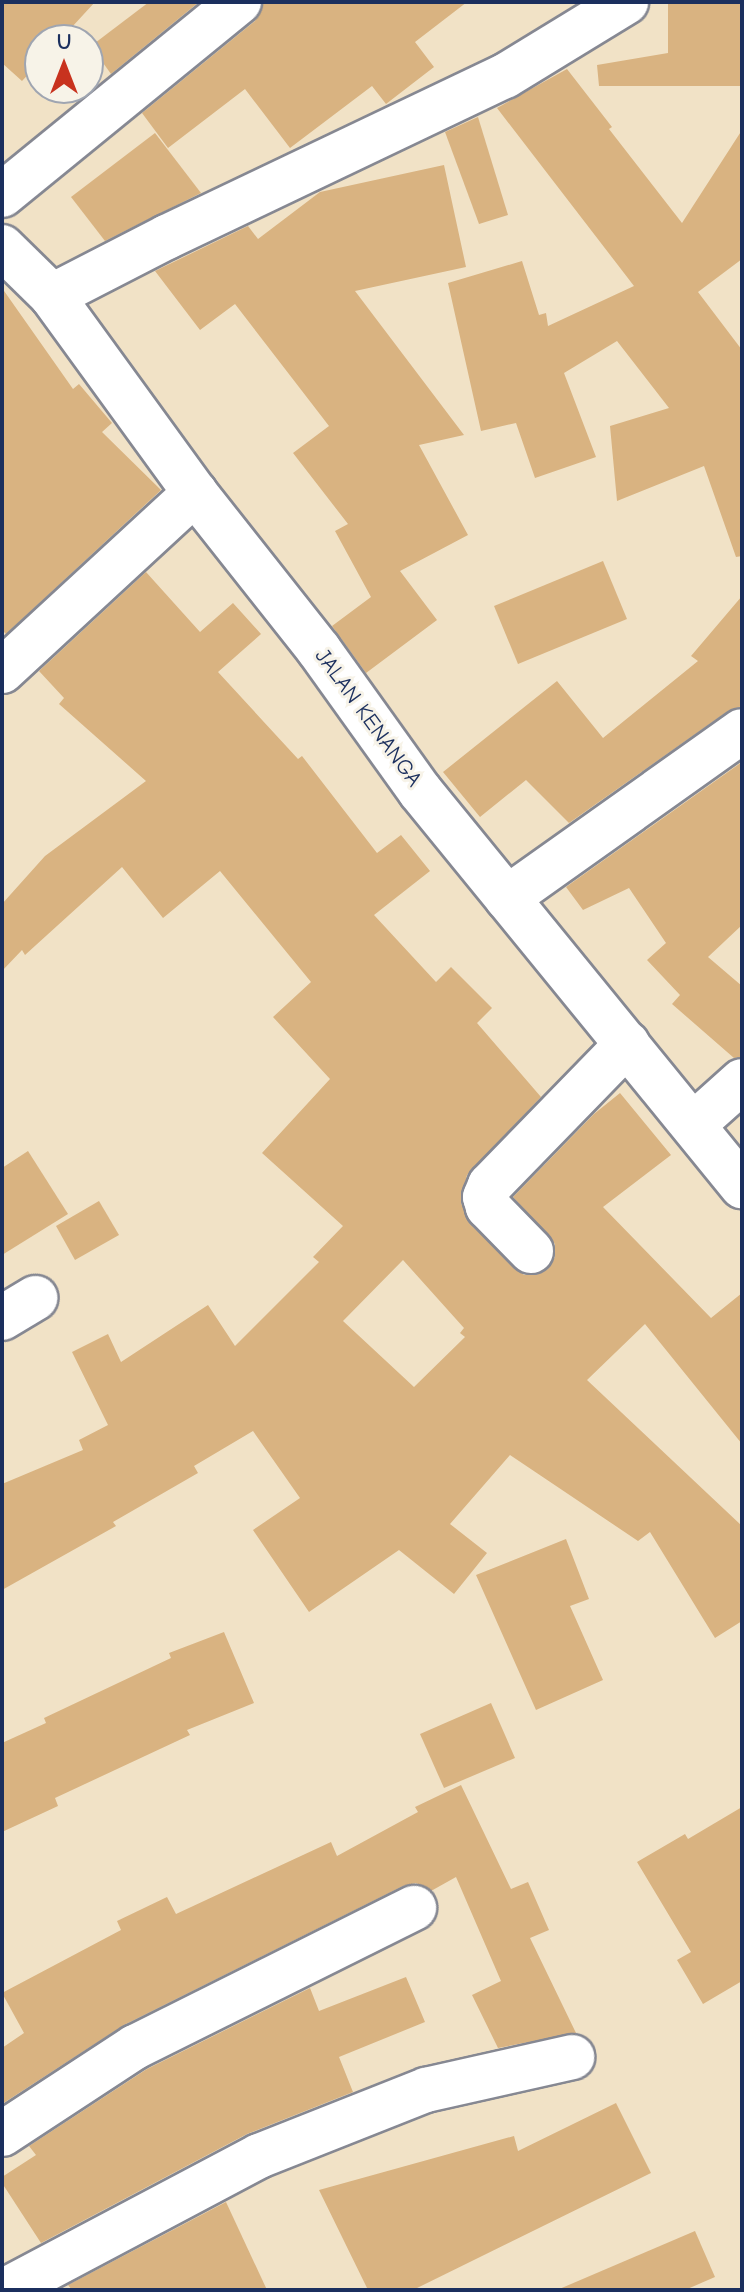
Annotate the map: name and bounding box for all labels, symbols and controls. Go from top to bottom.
north arrow [24,24,104,104]
text: U [57,29,71,55]
street label: JALAN KENANGA [309,644,427,792]

